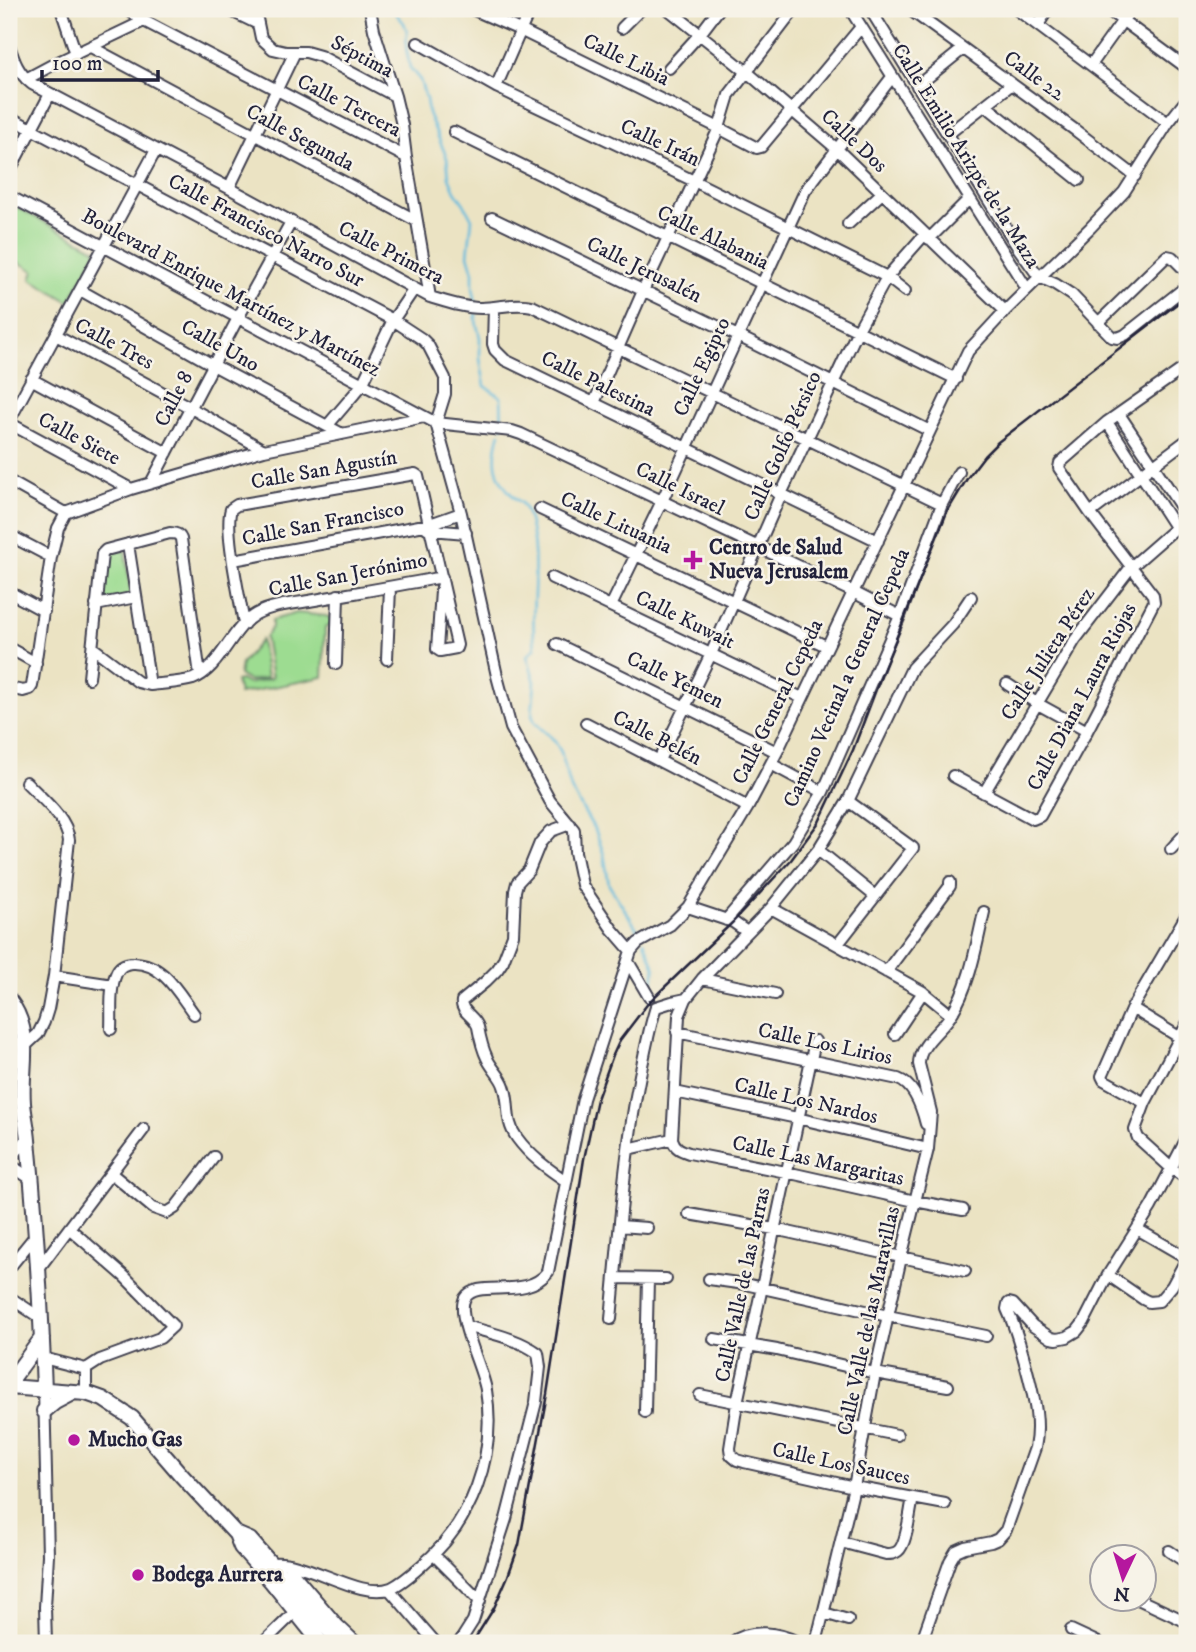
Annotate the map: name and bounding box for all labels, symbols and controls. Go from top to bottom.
street label: Calle Libia [578,28,674,92]
street label: Séptima [326,30,398,84]
scale bar [42,38,158,82]
street label: Calle Emilio Arizpe de la Maza [886,39,1046,273]
street label: Calle 22 [998,45,1070,107]
text: 100 m [52,51,103,77]
street label: Calle Tercera [293,69,405,143]
street label: Calle Segunda [241,99,359,177]
street label: Calle Dos [815,104,893,178]
street label: Calle Irán [616,113,704,173]
street label: Calle Francisco Narro Sur [164,168,369,294]
street label: Calle Alabania [653,200,773,276]
street label: Boulevard Enrique Martínez y Martínez [77,203,385,383]
street label: Calle Primera [334,215,448,291]
street label: Calle Jerusalén [582,231,706,309]
street label: Calle Tres [70,312,158,376]
street label: Calle Egipto [668,313,736,421]
street label: Calle Uno [176,314,264,378]
street label: Calle Palestina [537,345,659,423]
street label: Calle 8 [149,367,199,431]
street label: Calle Golfo Pérsico [738,367,828,525]
street label: Calle Siete [34,407,125,472]
street label: Calle San Agustín [249,444,399,496]
street label: Calle Israel [631,456,729,522]
street label: Calle Lituania [556,486,676,560]
street label: Calle San Francisco [240,496,406,552]
place label: Centro de Salud Nueva Jerusalem [709,535,849,585]
street label: Camino Vecinal a General Cepeda [778,544,916,812]
street label: Calle San Jerónimo [266,547,430,603]
marker: Centro de Salud Nueva Jerusalem [683,550,703,570]
street label: Calle Julieta Pérez [995,583,1101,725]
street label: Calle Kuwait [631,585,739,655]
street label: Calle Diana Laura Riojas [1021,599,1143,795]
street label: Calle General Cepeda [727,615,829,789]
street label: Calle Yemen [622,645,728,715]
street label: Calle Belén [608,705,706,772]
street label: Calle Los Lirios [756,1017,894,1071]
street label: Calle Los Nardos [732,1072,880,1130]
street label: Calle Las Margaritas [730,1130,906,1192]
street label: Calle Valle de las Parras [710,1185,776,1385]
street label: Calle Valle de las Maravillas [832,1204,906,1438]
place label: Mucho Gas [88,1427,182,1453]
marker: Mucho Gas [66,1432,82,1448]
street label: Calle Los Sauces [770,1437,912,1491]
north arrow [1088,1544,1158,1614]
place label: Bodega Aurrera [152,1562,284,1588]
marker: Bodega Aurrera [130,1567,146,1583]
text: N [1113,1581,1131,1605]

